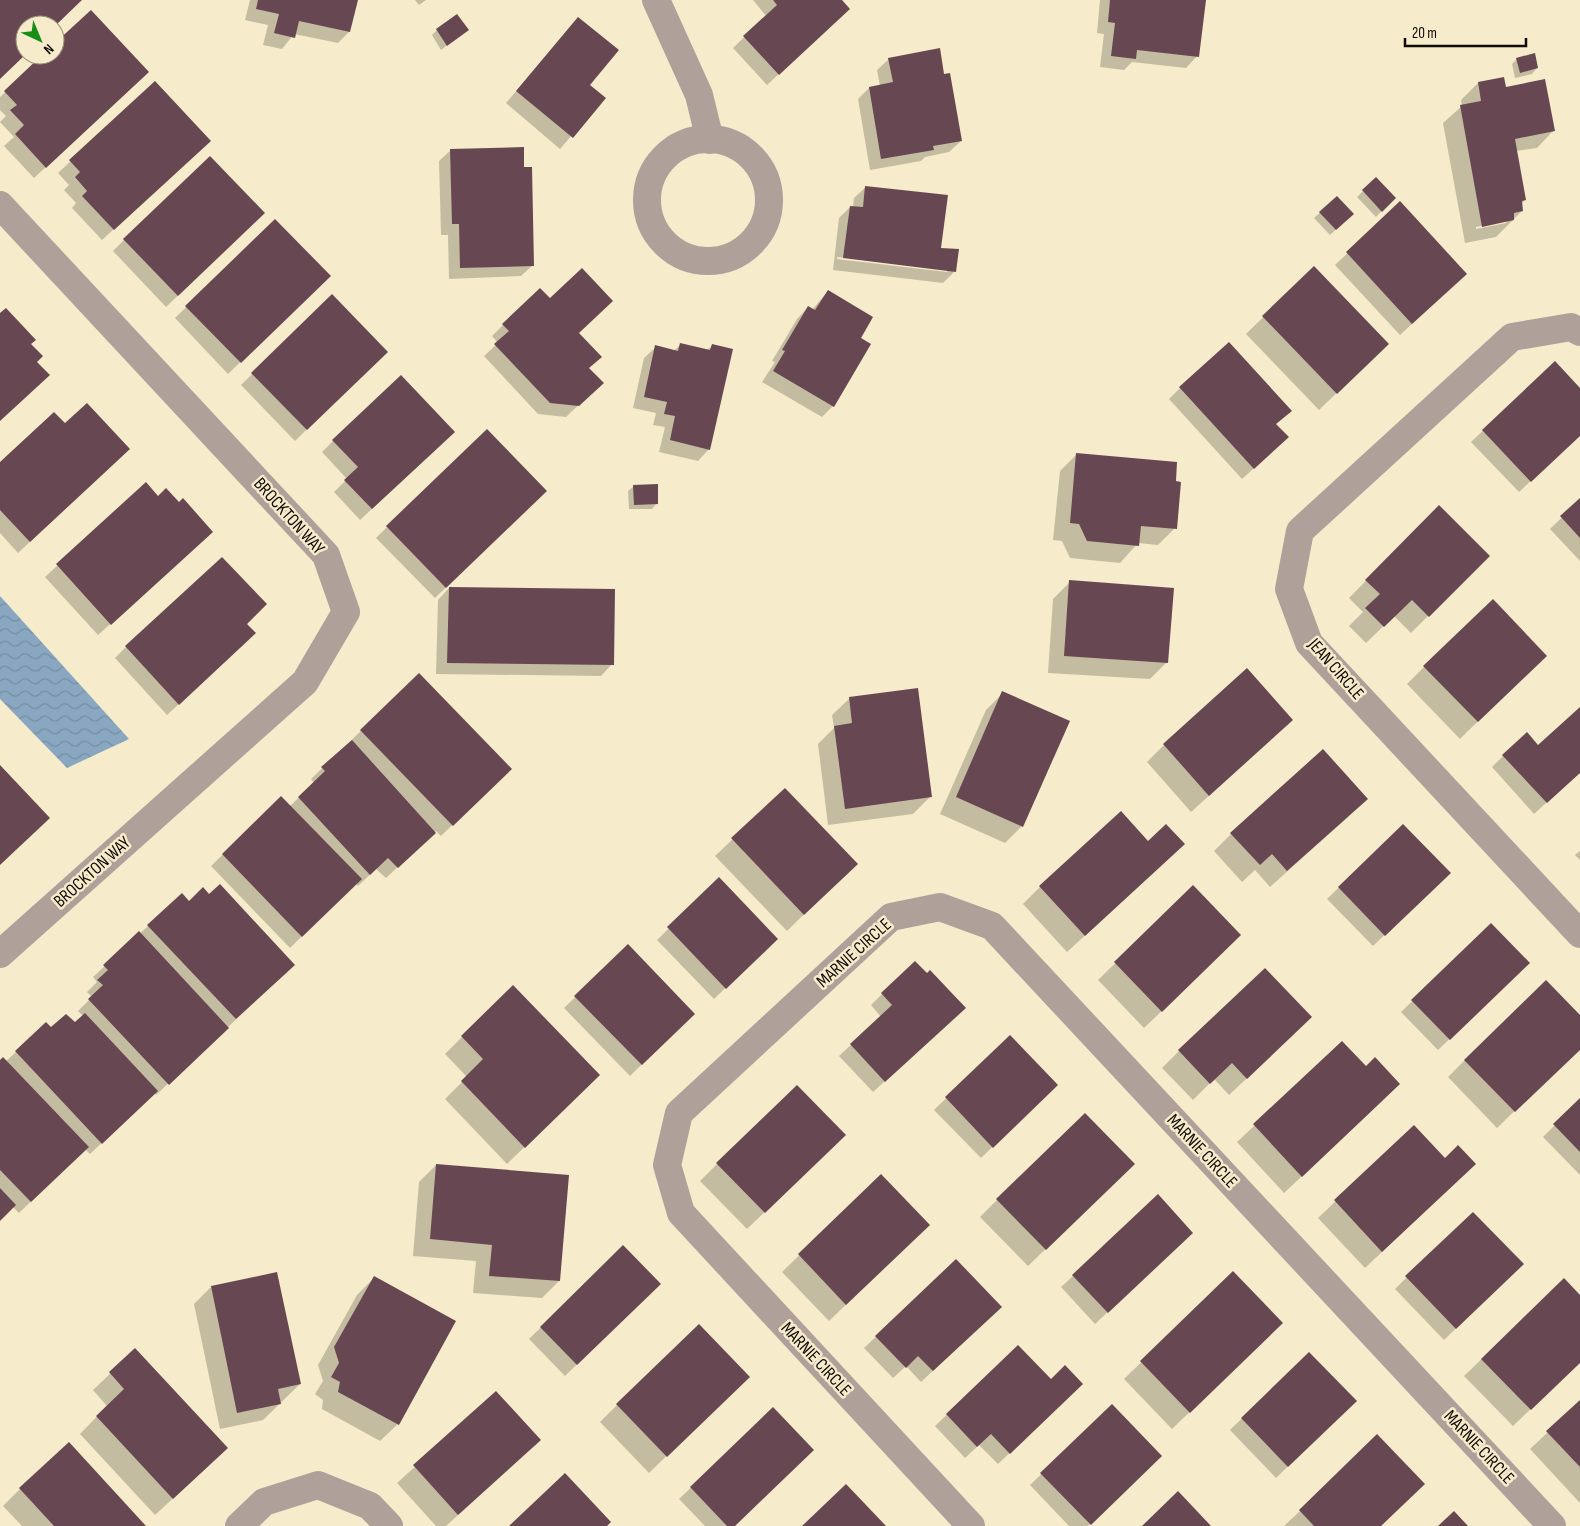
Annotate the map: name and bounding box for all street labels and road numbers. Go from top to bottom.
street label: BROCKTON WAY [249,473,329,559]
street label: JEAN CIRCLE [1303,633,1368,704]
street label: BROCKTON WAY [49,832,135,912]
street label: MARNIE CIRCLE [812,914,896,992]
street label: MARNIE CIRCLE [1163,1110,1241,1192]
street label: MARNIE CIRCLE [777,1318,855,1400]
street label: MARNIE CIRCLE [1440,1406,1518,1488]

